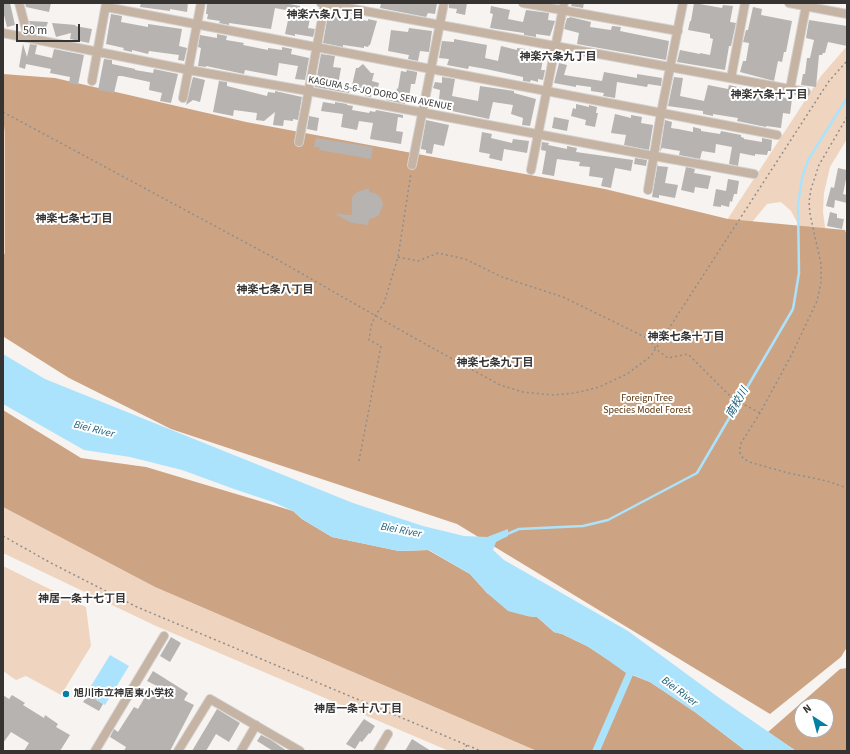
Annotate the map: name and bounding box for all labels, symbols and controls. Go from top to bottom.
district label: 神楽六条八丁目 [287,9,363,23]
scale bar [18,16,82,42]
text: 50 m [23,22,47,39]
district label: 神楽六条九丁目 [520,51,596,65]
street label: KAGURA 5-6-JO DORO SEN AVENUE [307,74,453,114]
district label: 神楽六条十丁目 [731,89,807,103]
district label: 神楽七条七丁目 [36,213,112,227]
district label: 神楽七条八丁目 [237,284,313,298]
district label: 神楽七条十丁目 [648,331,724,345]
district label: 神楽七条九丁目 [457,357,533,371]
water label: 南校川 [724,385,752,421]
park label: Foreign Tree Species Model Forest [603,393,691,416]
water label: Biei River [72,419,116,441]
water label: Biei River [379,521,423,541]
district label: 神居一条十七丁目 [38,593,126,607]
water label: Biei River [658,674,700,710]
place label: 旭川市立神居東小学校 [74,688,174,700]
marker: 旭川市立神居東小学校 [61,689,71,699]
north arrow [794,698,834,738]
text: N [800,700,815,717]
district label: 神居一条十八丁目 [314,703,402,717]

